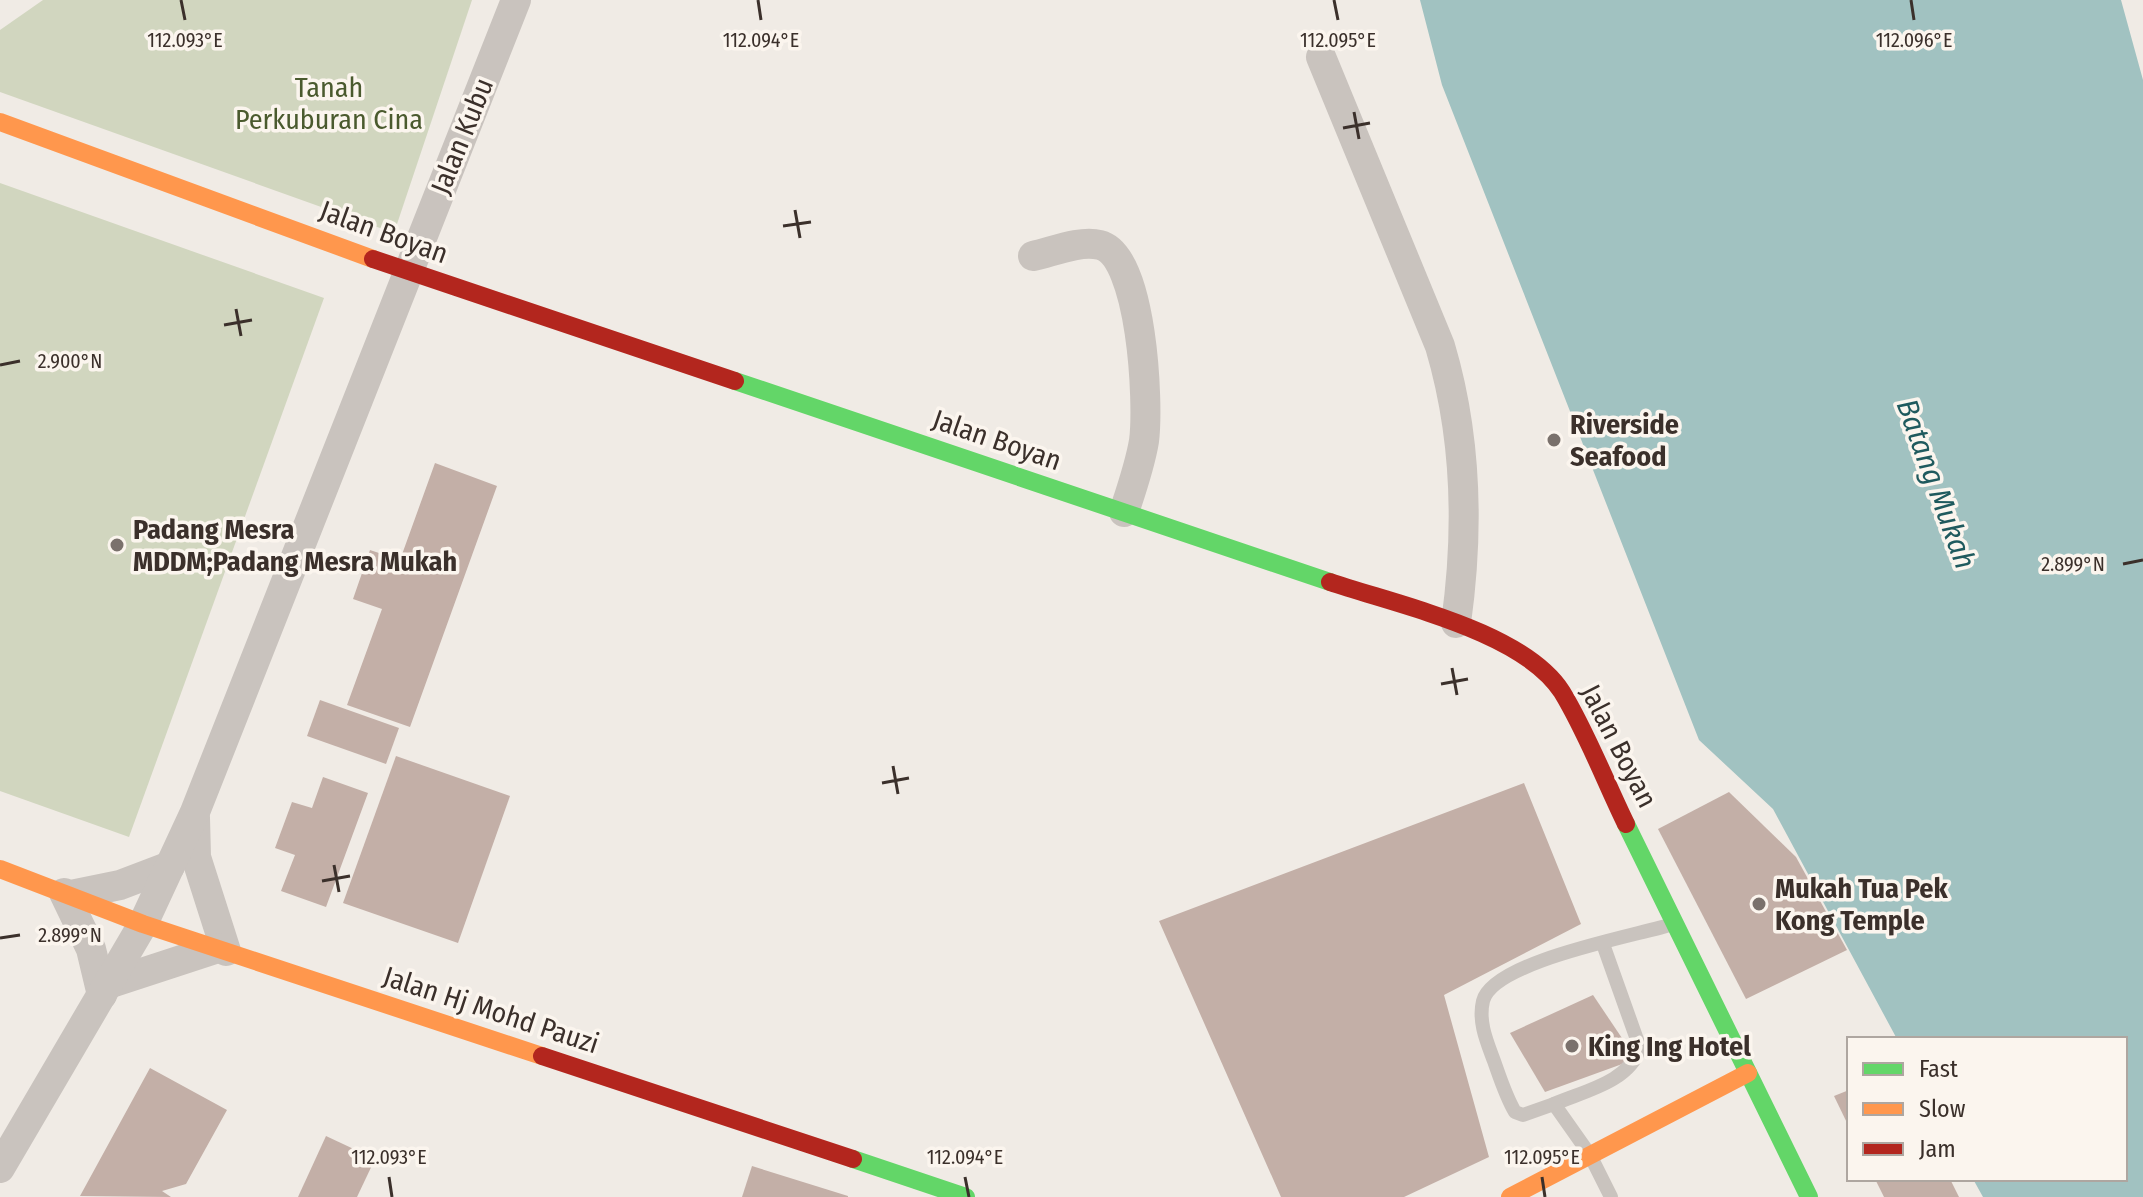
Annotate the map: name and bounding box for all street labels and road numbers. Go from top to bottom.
street label: Jalan Kubu [424,73,500,199]
street label: Jalan Boyan [315,194,453,270]
street label: Jalan Boyan [928,403,1066,477]
street label: Jalan Boyan [1574,679,1664,813]
street label: Jalan Hj Mohd Pauzi [379,960,603,1060]

